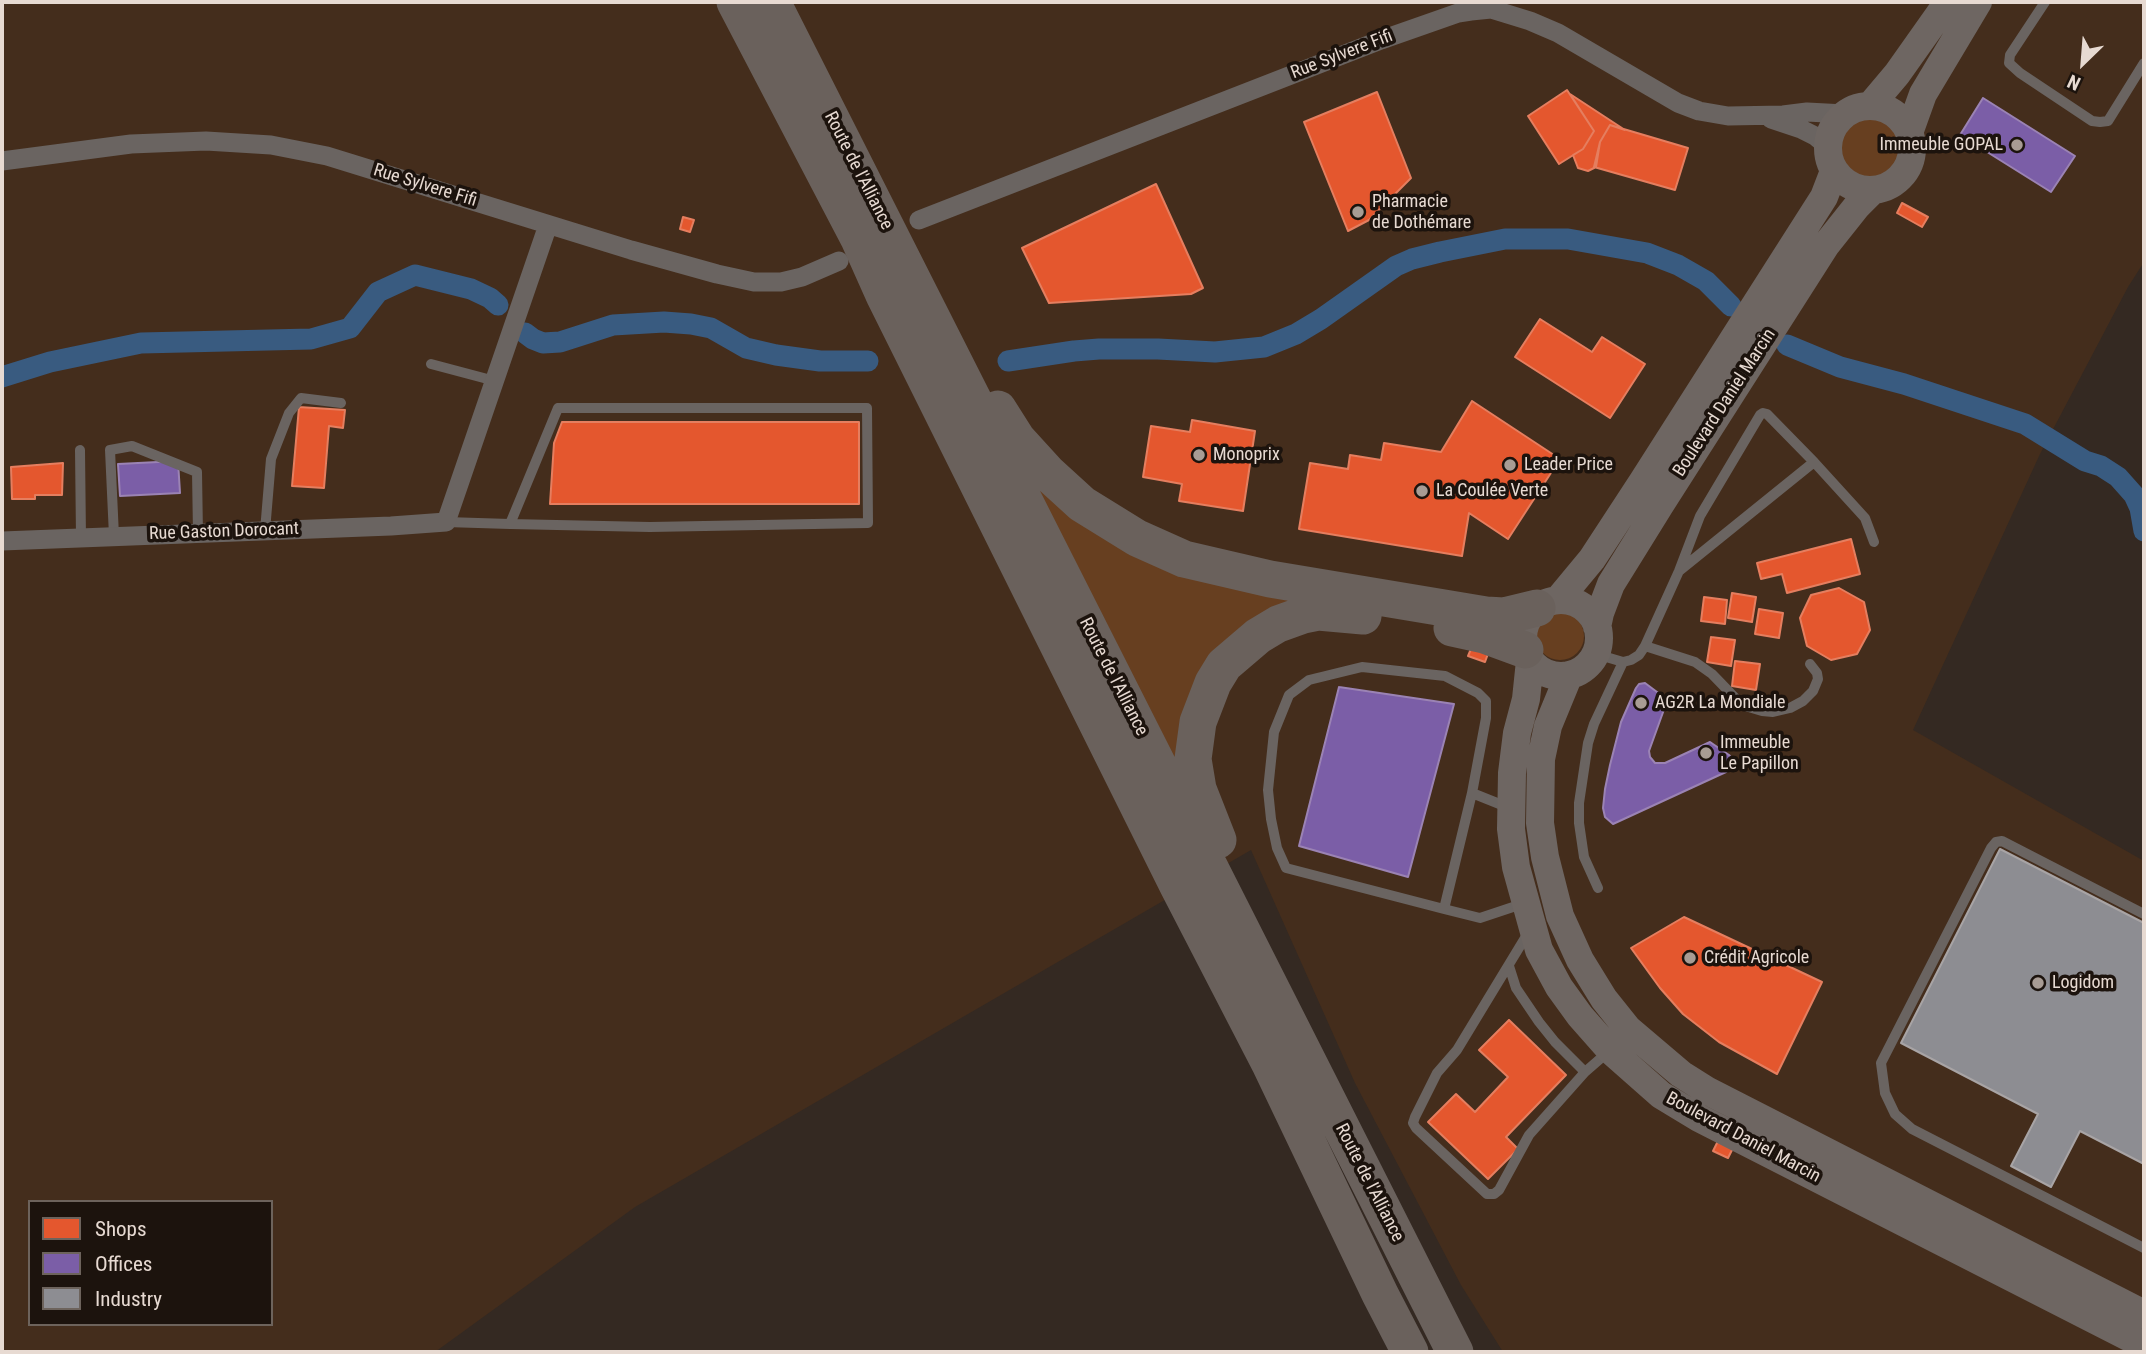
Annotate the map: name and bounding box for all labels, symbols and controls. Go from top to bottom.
street label: Rue Sylvere Fifi [1288,26,1396,84]
north arrow [2048,28,2118,98]
text: N [2064,70,2084,95]
street label: Route de l'Alliance [819,108,897,234]
place label: Immeuble GOPAL [1880,134,2003,156]
marker: Immeuble GOPAL [2009,137,2025,153]
street label: Rue Sylvere Fifi [371,160,479,212]
place label: Pharmacie de Dothémare [1372,191,1471,234]
marker: Pharmacie de Dothémare [1350,204,1366,220]
street label: Boulevard Daniel Marcin [1669,325,1781,481]
place label: Monoprix [1213,444,1280,466]
marker: Monoprix [1191,447,1207,463]
place label: Leader Price [1524,454,1613,476]
marker: Leader Price [1502,457,1518,473]
place label: La Coulée Verte [1436,480,1548,502]
marker: La Coulée Verte [1414,483,1430,499]
street label: Rue Gaston Dorocant [149,519,299,545]
street label: Route de l'Alliance [1074,614,1152,740]
place label: AG2R La Mondiale [1655,692,1785,714]
marker: AG2R La Mondiale [1633,695,1649,711]
place label: Immeuble Le Papillon [1720,732,1799,774]
marker: Immeuble Le Papillon [1698,745,1714,761]
place label: Crédit Agricole [1704,947,1809,969]
marker: Crédit Agricole [1682,950,1698,966]
place label: Logidom [2052,972,2114,994]
marker: Logidom [2030,975,2046,991]
street label: Boulevard Daniel Marcin [1662,1088,1824,1188]
street label: Route de l'Alliance [1330,1120,1408,1246]
legend [28,1200,273,1326]
text: Shops [95,1217,147,1241]
text: Offices [95,1252,152,1276]
text: Industry [95,1287,162,1311]

